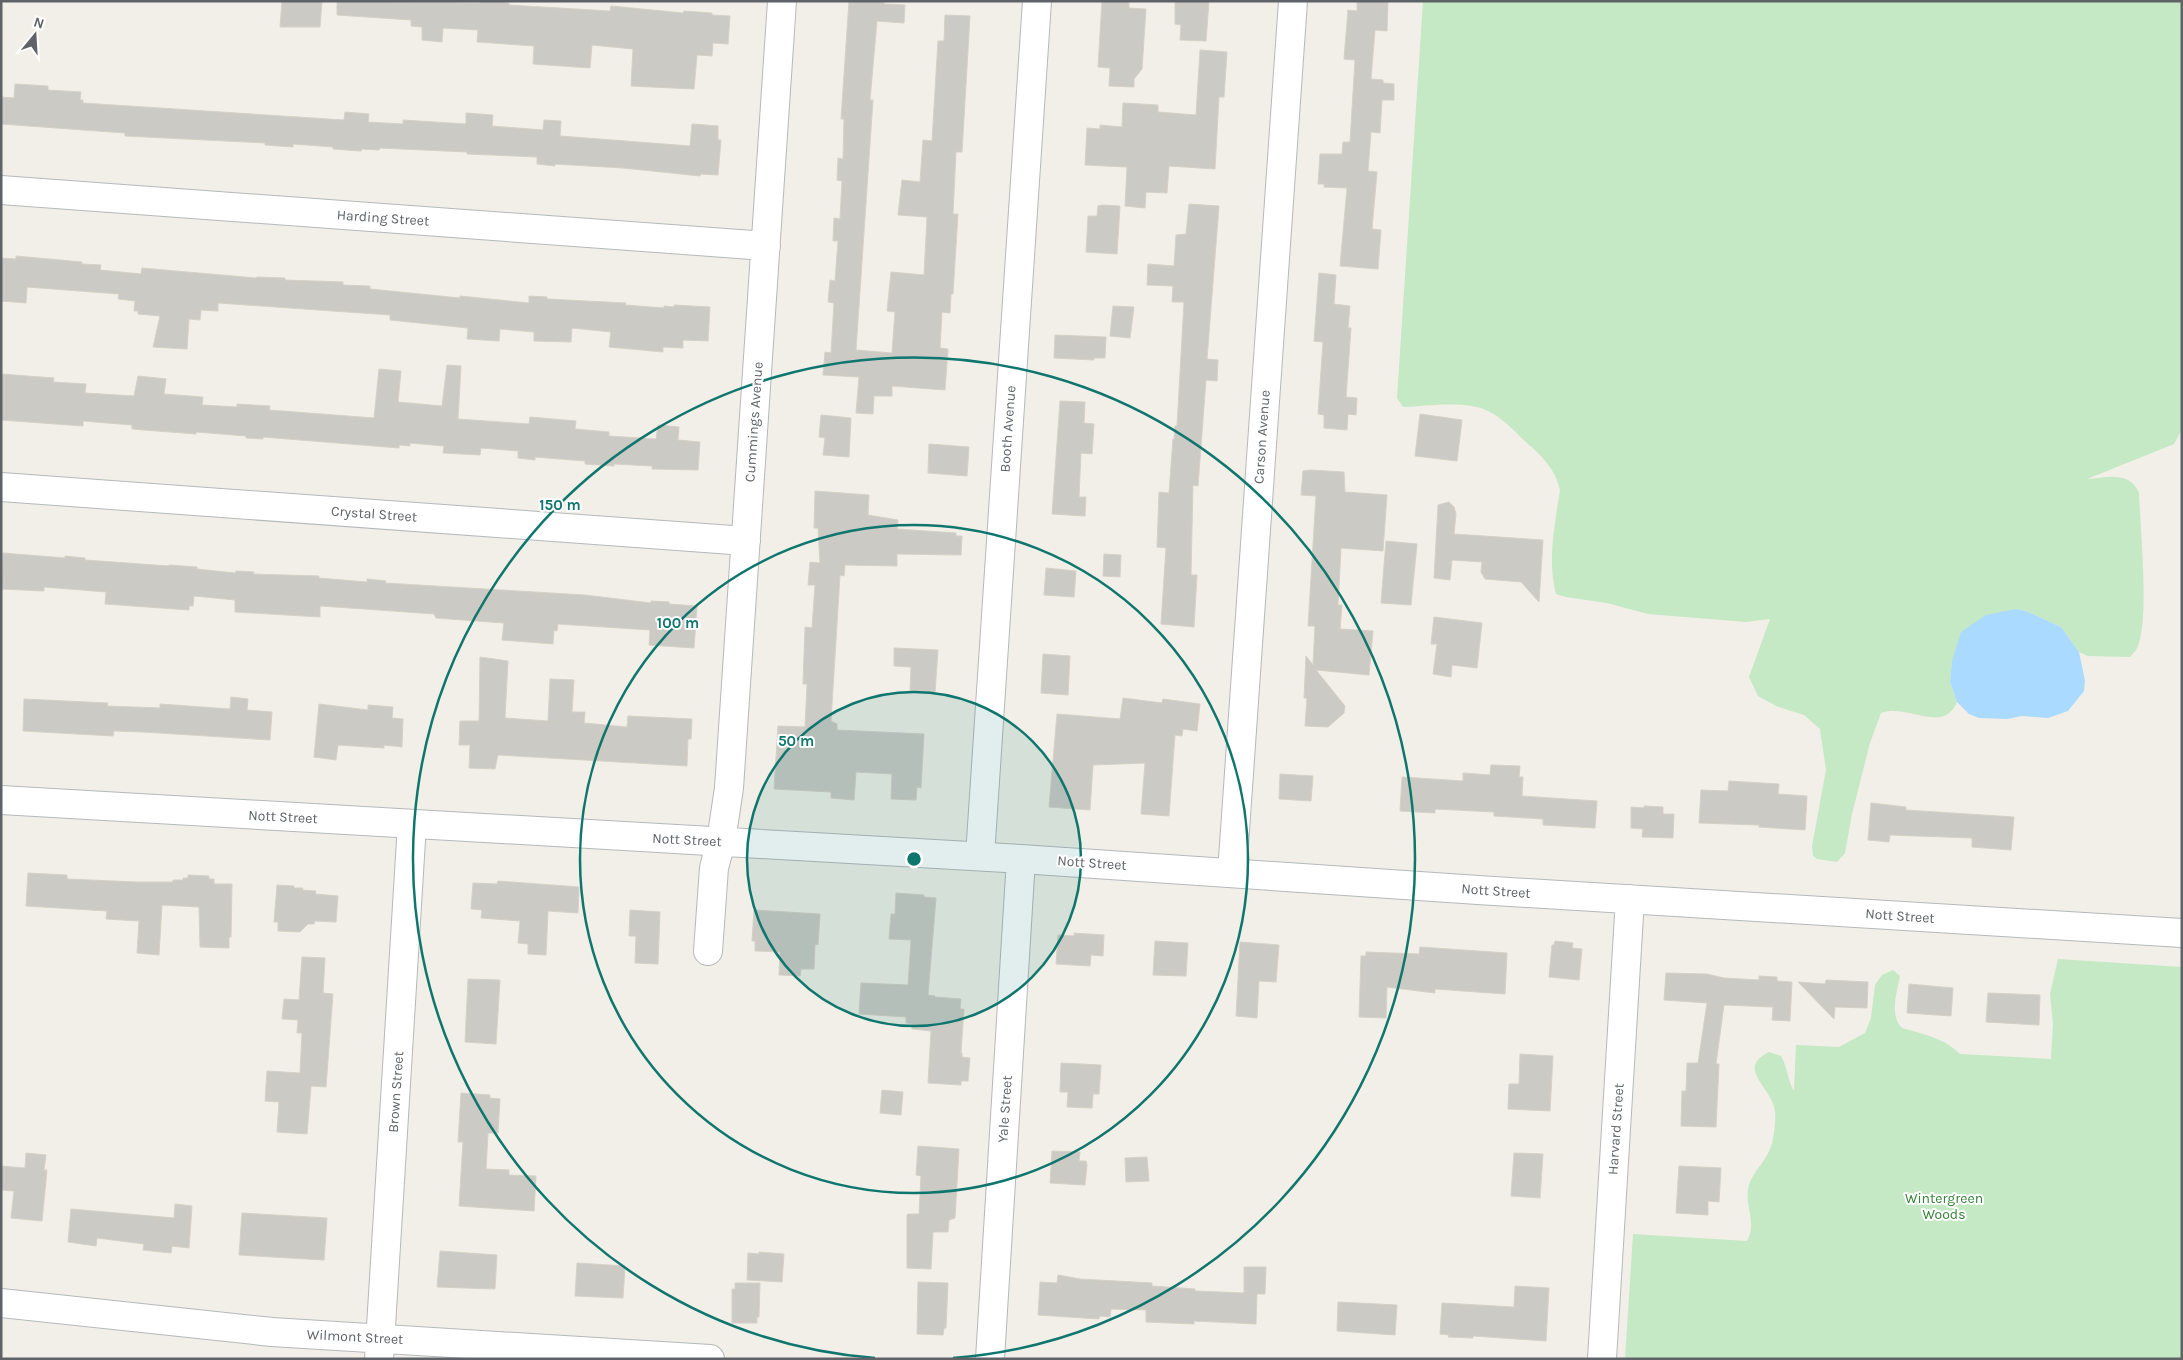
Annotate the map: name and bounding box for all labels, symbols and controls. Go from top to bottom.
north arrow [10,10,60,60]
text: N [31,13,46,33]
street label: Harding Street [336,206,430,230]
street label: Cummings Avenue [741,361,767,483]
street label: Booth Avenue [996,385,1020,473]
street label: Carson Avenue [1250,389,1274,485]
text: 150 m [539,496,581,514]
street label: Crystal Street [330,503,418,525]
text: 100 m [657,614,699,632]
text: 50 m [778,732,814,750]
street label: Nott Street [248,807,318,827]
street label: Nott Street [652,830,722,850]
centre of rings [905,850,923,868]
street label: Nott Street [1057,852,1127,874]
street label: Nott Street [1461,880,1531,902]
street label: Nott Street [1865,905,1935,927]
street label: Brown Street [385,1051,407,1133]
street label: Yale Street [994,1075,1016,1143]
street label: Harvard Street [1604,1083,1628,1175]
park label: Wintergreen Woods [1905,1190,1983,1223]
street label: Wilmont Street [306,1326,404,1348]

